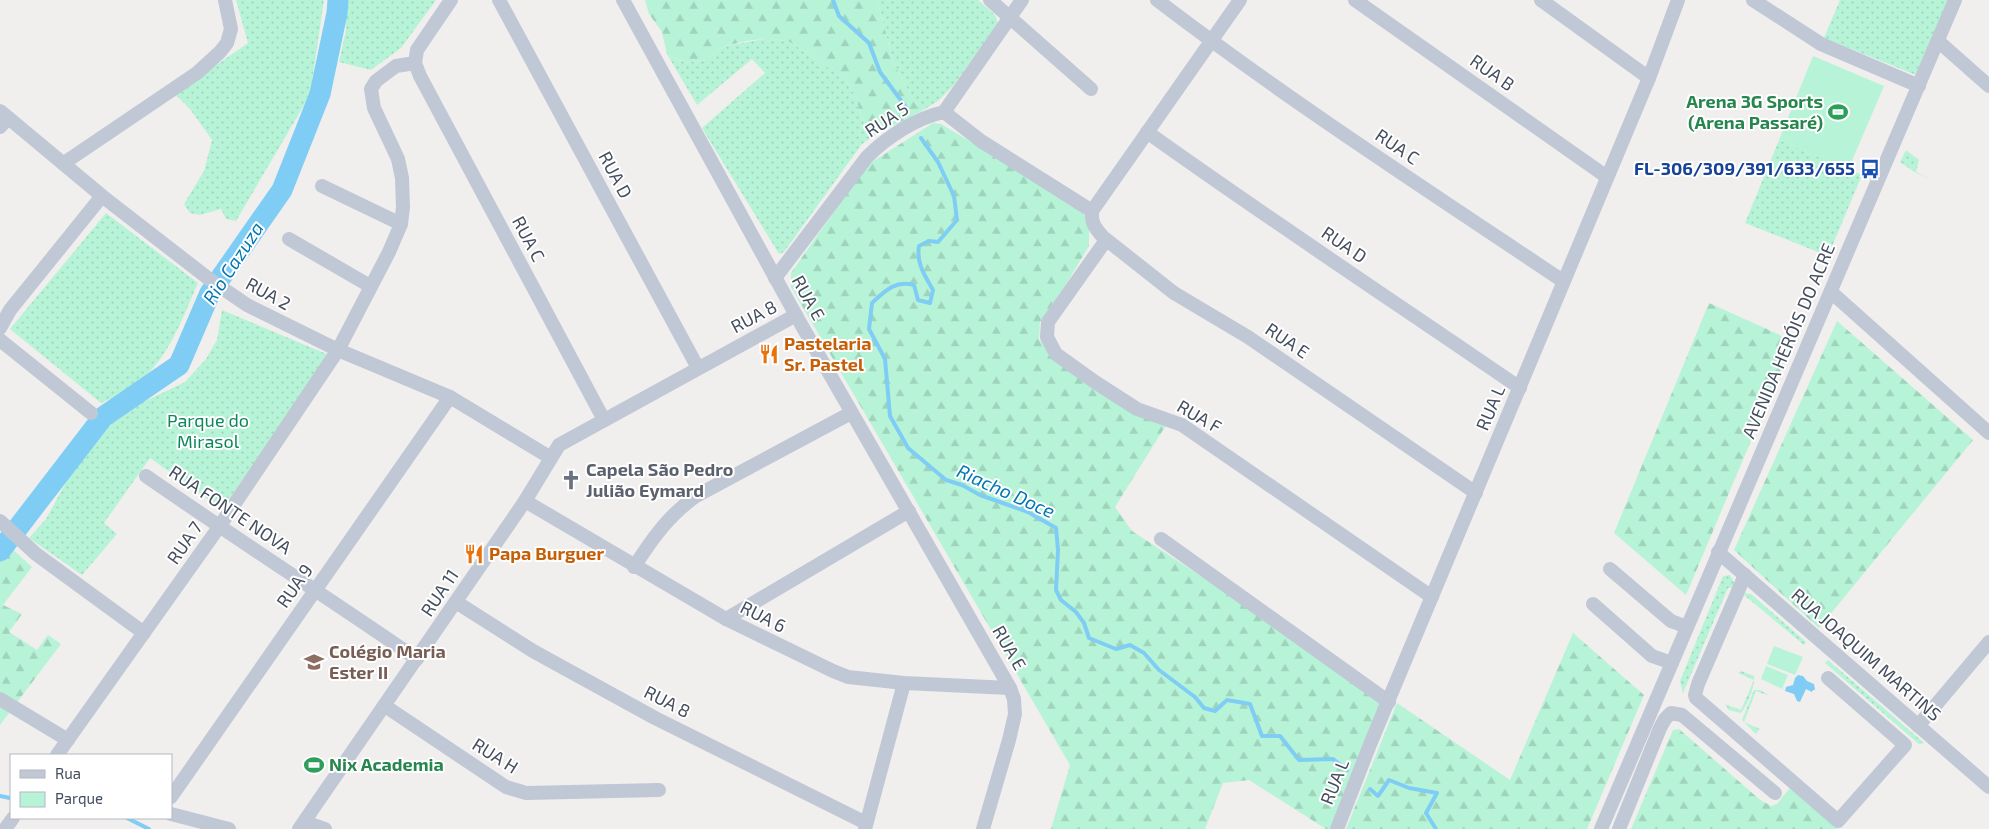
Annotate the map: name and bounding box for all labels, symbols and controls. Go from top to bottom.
street label: RUA B [1466,49,1519,95]
place label: Arena 3G Sports (Arena Passaré) [1686,90,1823,133]
street label: RUA 5 [861,97,912,141]
sports icon: Arena 3G Sports (Arena Passaré) [1827,101,1849,123]
street label: RUA C [1371,124,1424,169]
street label: RUA D [594,147,637,202]
place label: FL-306/309/391/633/655 [1634,157,1855,179]
bus stop icon: FL-306/309/391/633/655 [1859,158,1881,180]
street label: RUA C [508,212,550,265]
water label: Rio Cazuza [197,217,268,308]
street label: RUA D [1318,221,1371,267]
street label: AVENIDA HERÓIS DO ACRE [1737,240,1839,442]
street label: RUA E [788,271,830,324]
street label: RUA 2 [242,272,295,314]
street label: RUA 8 [727,295,780,337]
street label: RUA E [1262,318,1314,363]
place label: Pastelaria Sr. Pastel [784,332,871,375]
restaurant icon: Pastelaria Sr. Pastel [758,343,780,365]
street label: RUA L [1471,382,1509,434]
street label: RUA F [1173,395,1226,438]
park label: Parque do Mirasol [167,409,249,452]
place label: Capela São Pedro Julião Eymard [586,458,733,501]
water label: Riacho Doce [954,459,1059,522]
street label: RUA FONTE NOVA [165,460,297,559]
church icon: Capela São Pedro Julião Eymard [560,469,582,491]
street label: RUA 7 [162,517,207,568]
place label: Papa Burguer [489,542,604,564]
restaurant icon: Papa Burguer [463,543,485,565]
street label: RUA 9 [271,559,317,611]
street label: RUA 11 [415,565,463,620]
street label: RUA JOAQUIM MARTINS [1787,583,1946,725]
street label: RUA 6 [737,595,790,637]
street label: RUA E [988,621,1031,674]
place label: Colégio Maria Ester II [329,640,446,683]
school or university icon: Colégio Maria Ester II [303,651,325,673]
street label: RUA 8 [641,680,694,722]
street label: RUA H [469,733,522,778]
place label: Nix Academia [329,753,444,775]
legend [10,754,172,819]
sports icon: Nix Academia [303,754,325,776]
street label: RUA L [1315,756,1353,808]
text: Rua [55,764,81,782]
text: Parque [55,789,103,807]

